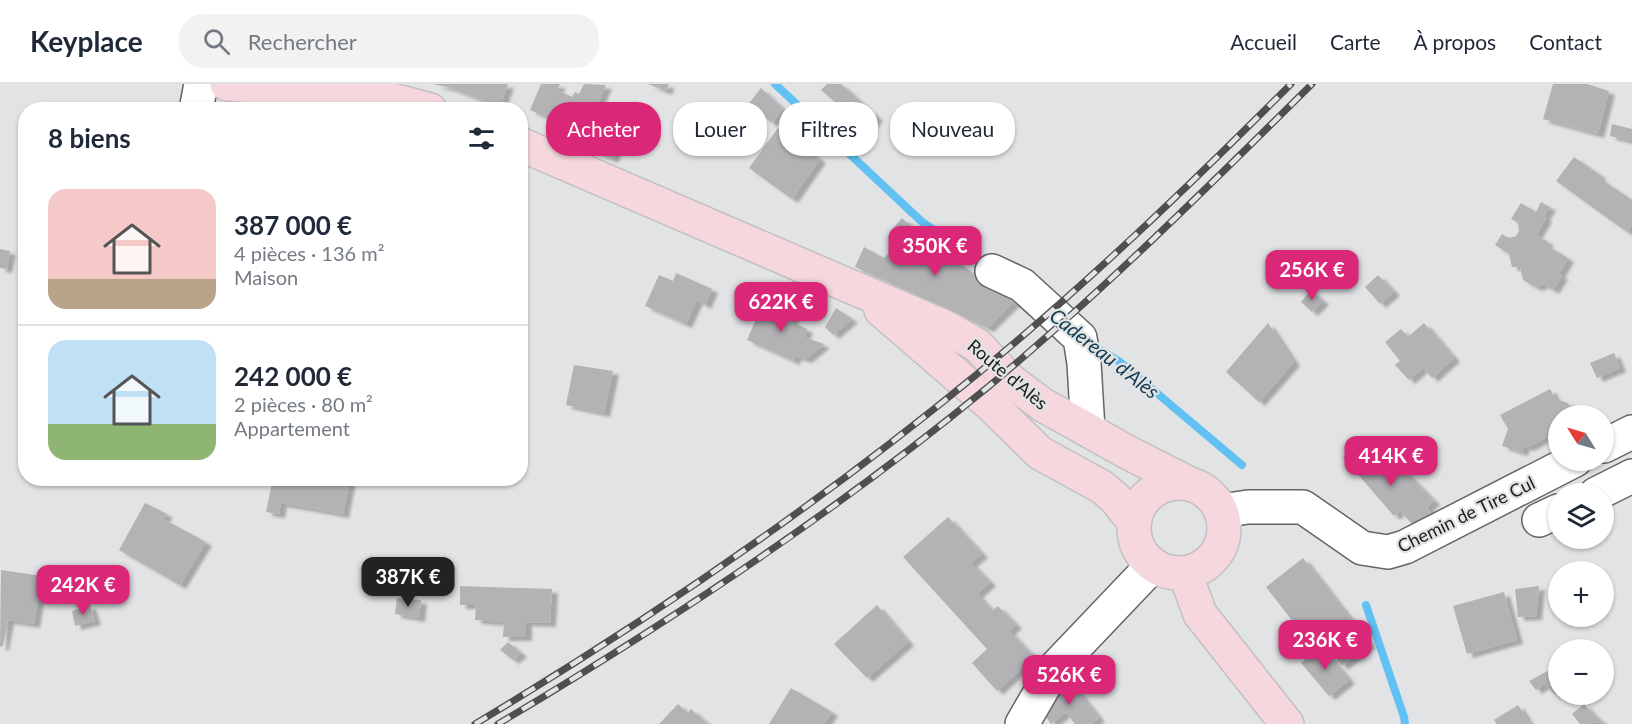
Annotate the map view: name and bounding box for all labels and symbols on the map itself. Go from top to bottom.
pin: 350K € [886,226,984,277]
pin: 256K € [1263,250,1361,301]
pin: 622K € [732,282,830,333]
water label: Cadereau d'Alès [1046,303,1164,403]
street label: Route d'Alès [963,334,1053,414]
north arrow [1548,405,1614,471]
pin: 414K € [1342,436,1440,487]
street label: Chemin de Tire Cul [1394,471,1538,557]
pin: 387K € [359,557,457,608]
pin: 242K € [34,565,132,616]
pin: 236K € [1276,620,1374,671]
pin: 526K € [1020,655,1118,706]

